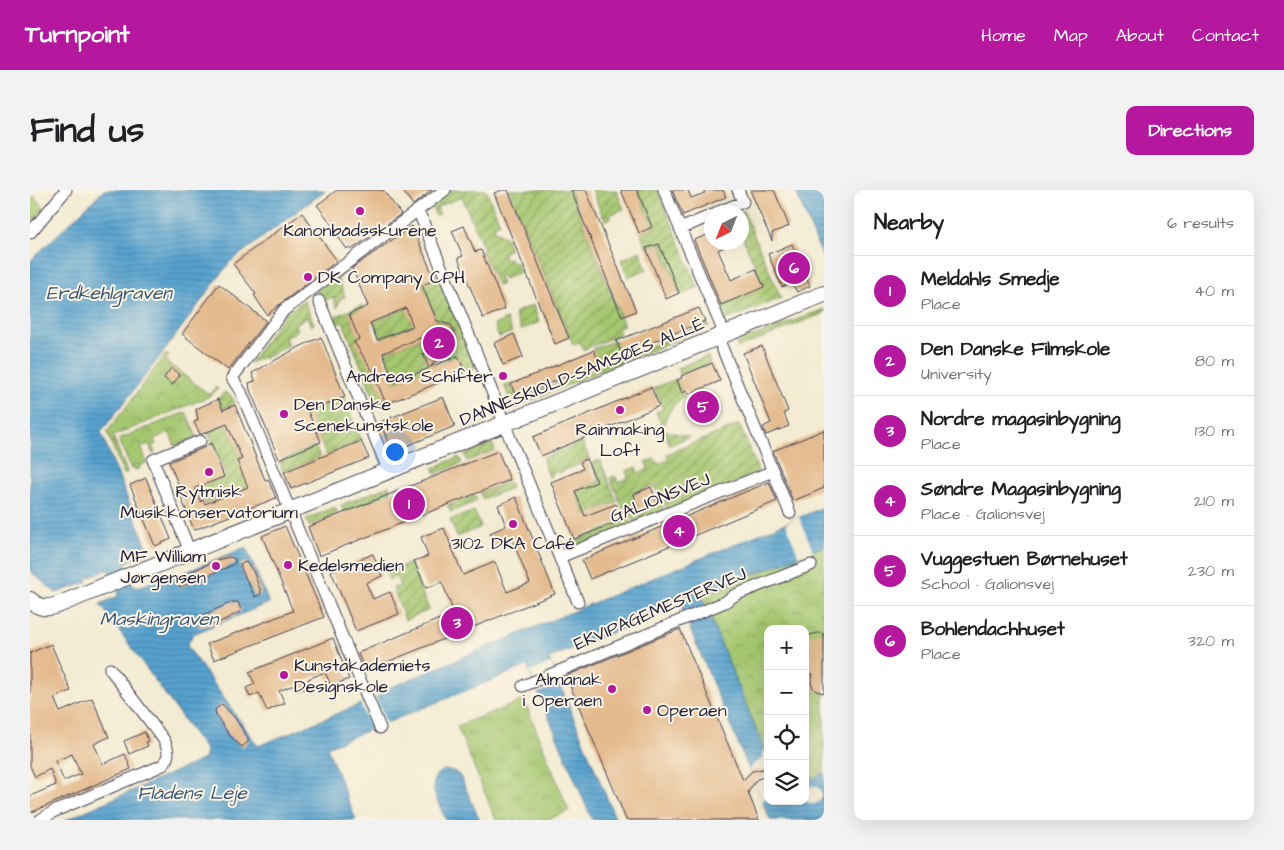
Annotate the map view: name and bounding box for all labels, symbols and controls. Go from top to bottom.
text: Turnpoint [25,18,130,52]
text: Home [981,23,1026,48]
text: Map [1054,23,1088,48]
text: About [1116,23,1164,48]
text: Contact [1192,23,1259,48]
text: Find us [30,106,144,155]
button: Directions [1126,106,1254,155]
marker: Kanonbådsskurene [354,205,366,217]
north arrow [704,205,749,250]
text: Nearby [874,208,944,237]
text: 6 results [1167,212,1234,234]
place label: Kanonbådsskurene [283,218,437,243]
pin: 6 [778,249,810,287]
place label: DK Company CPH [318,265,465,291]
text: Meldahls Smedje [921,266,1060,293]
marker: DK Company CPH [302,271,314,283]
water label: Erdkehlgraven [46,280,173,307]
text: 1 [889,280,891,302]
text: 40 m [1194,280,1234,302]
text: Place [921,293,961,315]
street label: DANNESKIOLD-SAMSØES ALLÉ [456,311,708,433]
pin: 2 [423,324,455,362]
text: Den Danske Filmskole [921,336,1110,363]
text: 2 [885,350,895,372]
text: 80 m [1195,350,1234,372]
text: University [921,363,992,385]
place label: Andreas Schifter [346,364,493,389]
marker: Andreas Schifter [497,370,509,382]
pin: 5 [687,388,719,426]
place label: Den Danske Scenekunstskole [294,392,434,438]
marker: Rainmaking Loft [614,404,626,416]
text: Nordre magasinbygning [921,406,1121,433]
marker: Den Danske Scenekunstskole [278,408,290,420]
place label: Rainmaking Loft [576,417,664,463]
text: 3 [886,420,894,442]
text: 130 m [1195,420,1234,442]
text: Place [921,433,961,455]
your location [382,439,408,465]
marker: Rytmisk Musikkonservatorium [203,466,215,478]
street label: GALIONSVEJ [606,466,714,529]
text: Søndre Magasinbygning [921,476,1121,503]
place label: Rytmisk Musikkonservatorium [120,479,298,525]
pin: 1 [393,485,425,523]
text: 4 [885,490,895,512]
text: 210 m [1194,490,1234,512]
text: Place · Galionsvej [921,503,1045,525]
pin: 4 [663,512,695,550]
marker: 3102 DKA Café [507,518,519,530]
place label: 3102 DKA Café [451,531,575,556]
place label: MF William Jørgensen [120,544,206,591]
text: Vuggestuen Børnehuset [921,546,1128,573]
place label: Kedelsmedien [298,553,404,578]
marker: Kedelsmedien [282,559,294,571]
marker: MF William Jørgensen [210,560,222,572]
text: 5 [884,560,896,582]
text: 230 m [1188,560,1234,582]
street label: EKVIPAGEMESTERVEJ [570,561,750,657]
text: School · Galionsvej [921,573,1054,595]
pin: 3 [441,604,473,642]
water label: Maskingraven [100,606,220,633]
text: Bohlendachhuset [921,616,1065,643]
map controls [764,625,809,805]
button: + [764,625,809,670]
text: 6 [885,630,895,652]
text: 320 m [1188,630,1234,652]
text: Place [921,643,961,665]
place label: Kunstakademiets Designskole [294,653,430,700]
place label: Almanak i Operaen [522,667,602,713]
marker: Kunstakademiets Designskole [278,669,290,681]
button: − [764,670,809,715]
marker: Almanak i Operaen [606,683,618,695]
place label: Operaen [657,698,727,723]
marker: Operaen [641,704,653,716]
button: locate [764,715,809,760]
button: layers [764,760,809,805]
water label: Flådens Leje [137,780,248,807]

